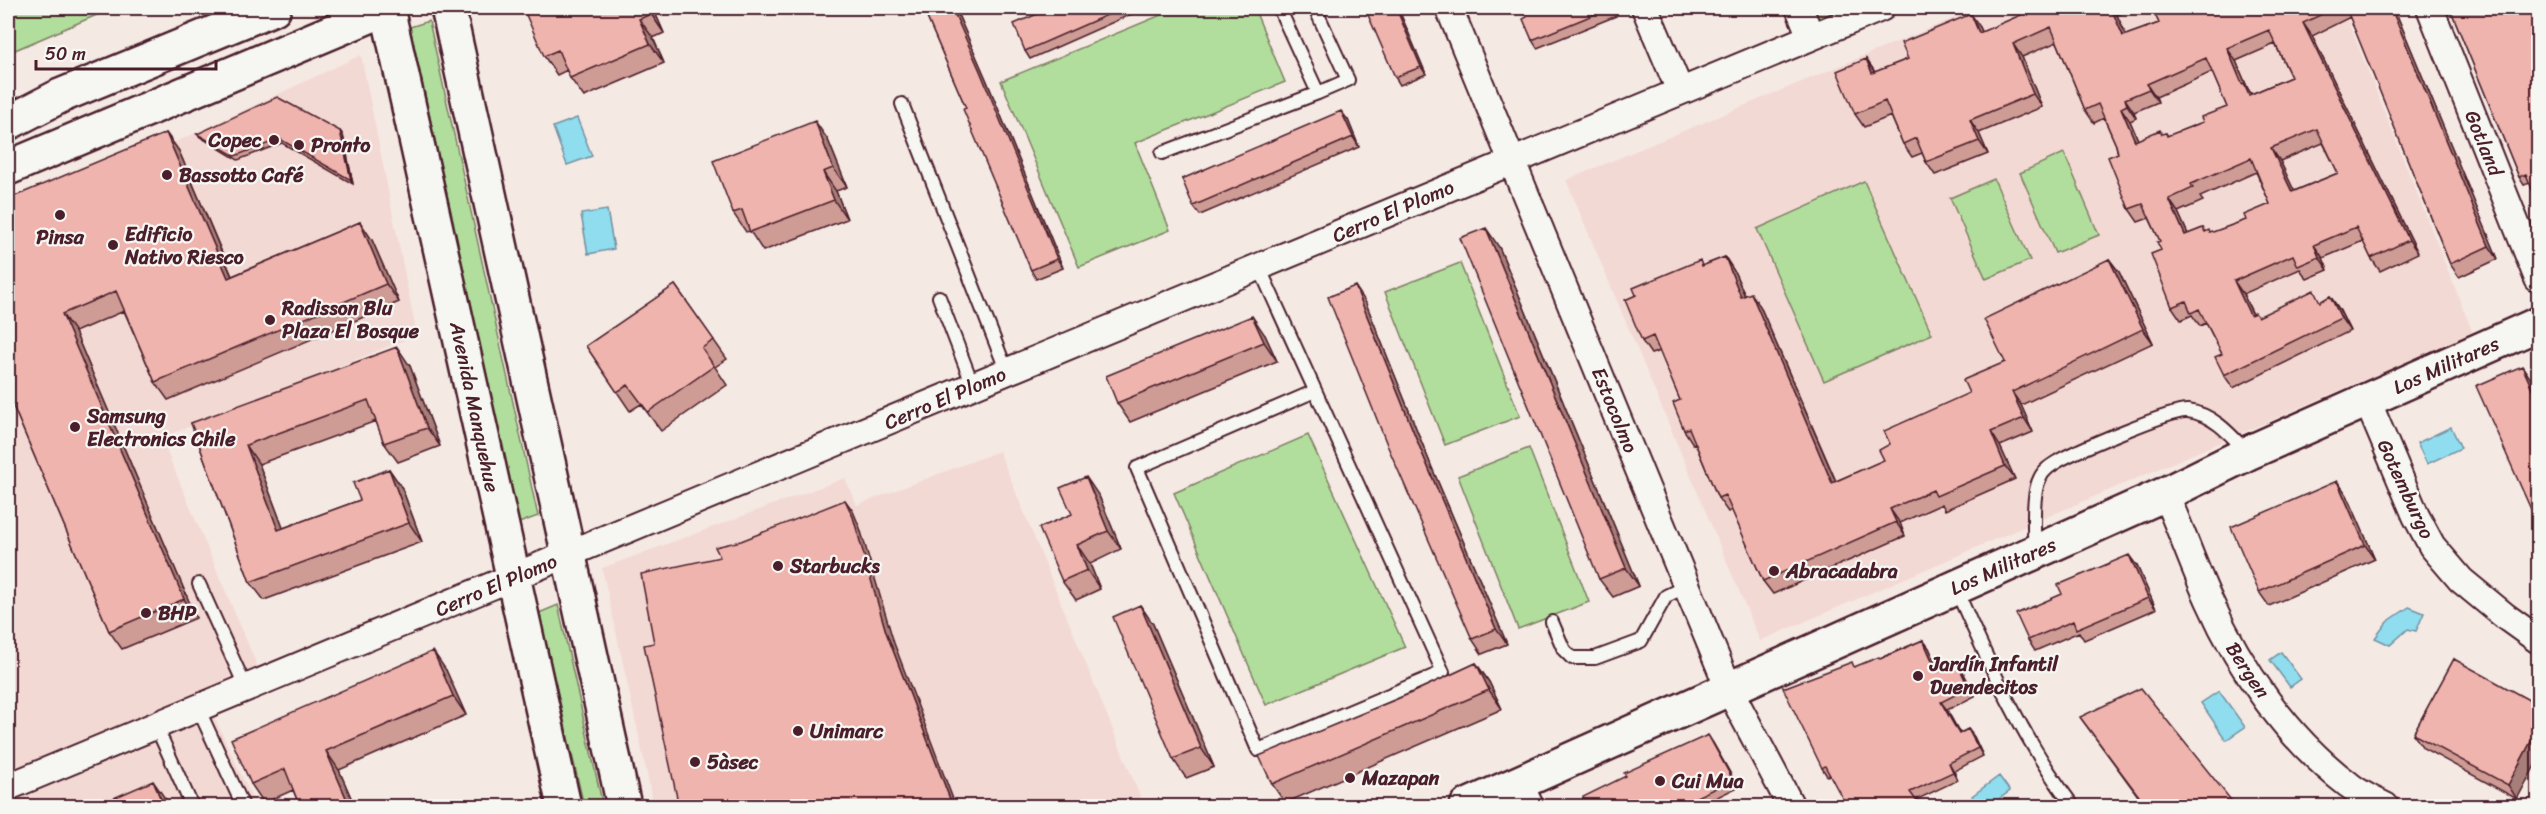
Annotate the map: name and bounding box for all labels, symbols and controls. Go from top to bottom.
scale bar [36,33,216,71]
text: 50 m [45,38,86,70]
street label: Gotland [2454,105,2513,183]
place label: Copec [208,123,262,158]
place label: Pronto [311,128,371,163]
marker: Copec [267,133,281,147]
marker: Pronto [292,138,306,152]
place label: Bassotto Café [179,158,304,193]
marker: Bassotto Café [160,168,174,182]
street label: Cerro El Plomo [1327,170,1460,253]
marker: Pinsa [53,208,67,222]
place label: Edificio Nativo Riesco [124,217,244,275]
place label: Pinsa [36,220,85,255]
marker: Edificio Nativo Riesco [106,238,120,252]
place label: Radisson Blu Plaza El Bosque [281,291,420,349]
marker: Radisson Blu Plaza El Bosque [263,313,277,327]
street label: Avenida Manquehue [439,318,510,496]
street label: Los Militares [2387,326,2506,405]
street label: Cerro El Plomo [879,357,1012,440]
street label: Estocolmo [1581,362,1648,459]
place label: Samsung Electronics Chile [86,399,236,457]
marker: Samsung Electronics Chile [68,420,82,434]
street label: Gotemburgo [2367,433,2444,545]
street label: Los Militares [1944,527,2063,606]
street label: Cerro El Plomo [430,544,563,627]
place label: Starbucks [789,549,881,584]
place label: Abracadabra [1785,554,1898,589]
marker: Starbucks [771,559,785,573]
marker: Abracadabra [1767,564,1781,578]
place label: BHP [158,596,197,631]
marker: BHP [139,606,153,620]
street label: Bergen [2216,635,2279,706]
place label: Jardín Infantil Duendecitos [1929,647,2059,705]
marker: Jardín Infantil Duendecitos [1911,669,1925,683]
place label: Unimarc [810,714,884,749]
marker: Unimarc [791,724,805,738]
place label: 5àsec [707,745,759,780]
marker: 5àsec [688,755,702,769]
place label: Mazapan [1361,761,1440,796]
place label: Cui Mua [1671,764,1744,799]
marker: Mazapan [1343,771,1357,785]
marker: Cui Mua [1653,774,1667,788]

